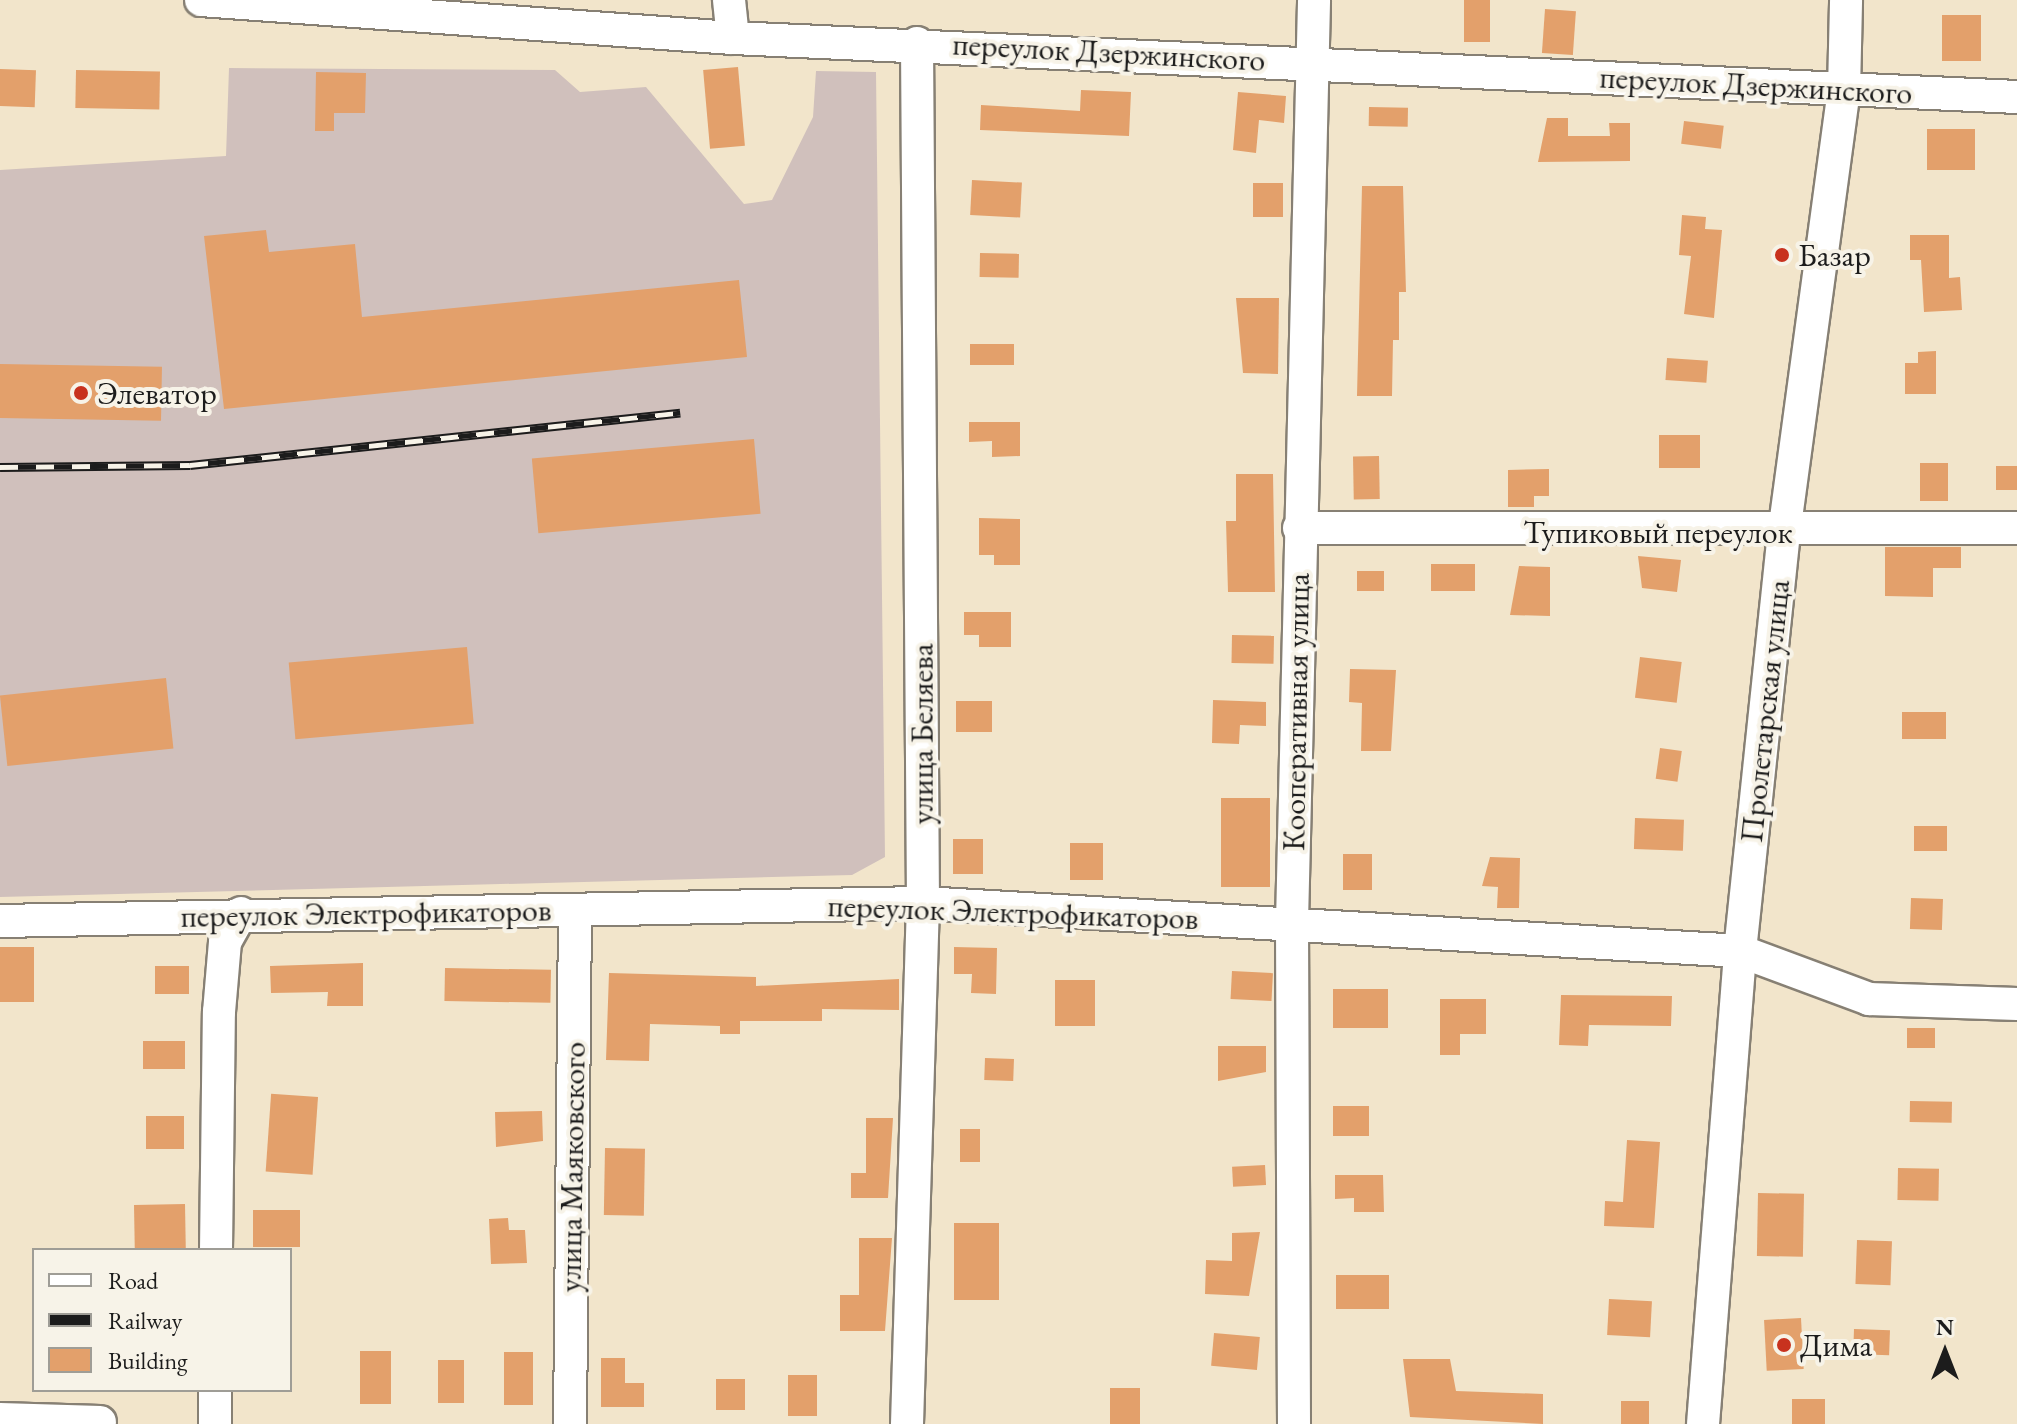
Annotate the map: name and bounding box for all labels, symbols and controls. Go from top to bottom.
street label: переулок Дзержинского [952,25,1266,79]
street label: переулок Дзержинского [1599,58,1913,112]
place label: Базар [1798,236,1871,274]
marker: Базар [1773,246,1791,264]
place label: Элеватор [97,374,217,412]
marker: Элеватор [72,384,90,402]
street label: Тупиковый переулок [1523,513,1793,551]
street label: Кооперативная улица [1274,573,1318,851]
street label: Пролетарская улица [1732,578,1798,844]
street label: улица Беляева [903,644,941,824]
street label: переулок Электрофикаторов [827,886,1199,938]
street label: переулок Электрофикаторов [180,891,552,935]
street label: улица Маяковского [551,1041,593,1293]
legend [32,1248,292,1392]
text: Road [108,1265,158,1296]
text: Railway [108,1305,182,1336]
north arrow [1905,1312,1985,1392]
text: N [1936,1313,1954,1342]
place label: Дима [1800,1326,1872,1364]
marker: Дима [1775,1336,1793,1354]
text: Building [108,1345,188,1376]

